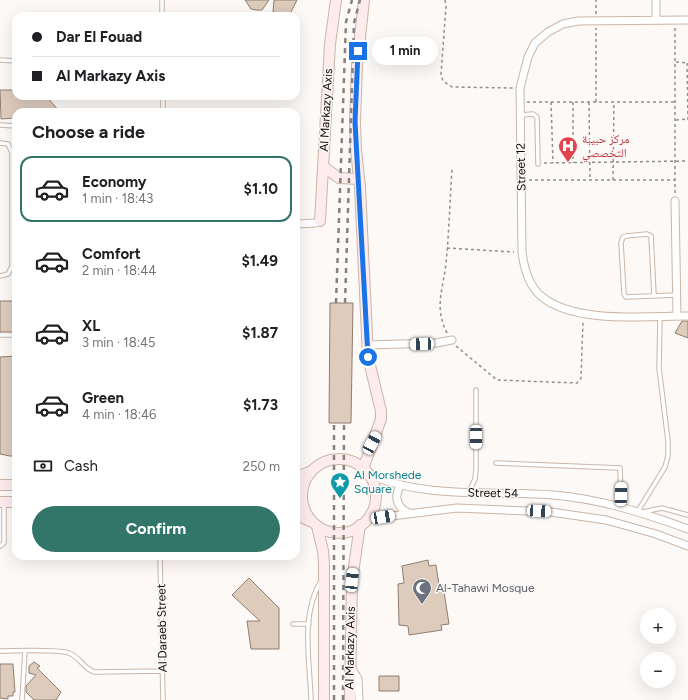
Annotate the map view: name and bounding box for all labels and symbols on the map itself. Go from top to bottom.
callout: 1 min [372,37,438,65]
route end [349,42,367,60]
street label: Al Markazy Axis [317,68,335,152]
place label: مركز حبيبة التخصصي [582,132,630,163]
hospital icon: مركز حبيبة التخصصي [557,135,579,163]
street label: Street 12 [514,143,528,191]
car [410,338,434,350]
route start [359,348,377,366]
car [470,425,482,449]
car [361,430,383,456]
place label: Al Morshede Square [354,468,422,496]
place icon: Al Morshede Square [329,471,351,499]
car [615,482,627,506]
street label: Street 54 [467,486,519,500]
car [527,504,551,518]
car [370,509,396,525]
car [345,567,359,593]
mosque icon: Al-Tahawi Mosque [411,577,433,605]
place label: Al-Tahawi Mosque [436,581,535,595]
street label: Al Daraeb Street [154,583,170,672]
street label: Al Markazy Axis [342,606,358,690]

